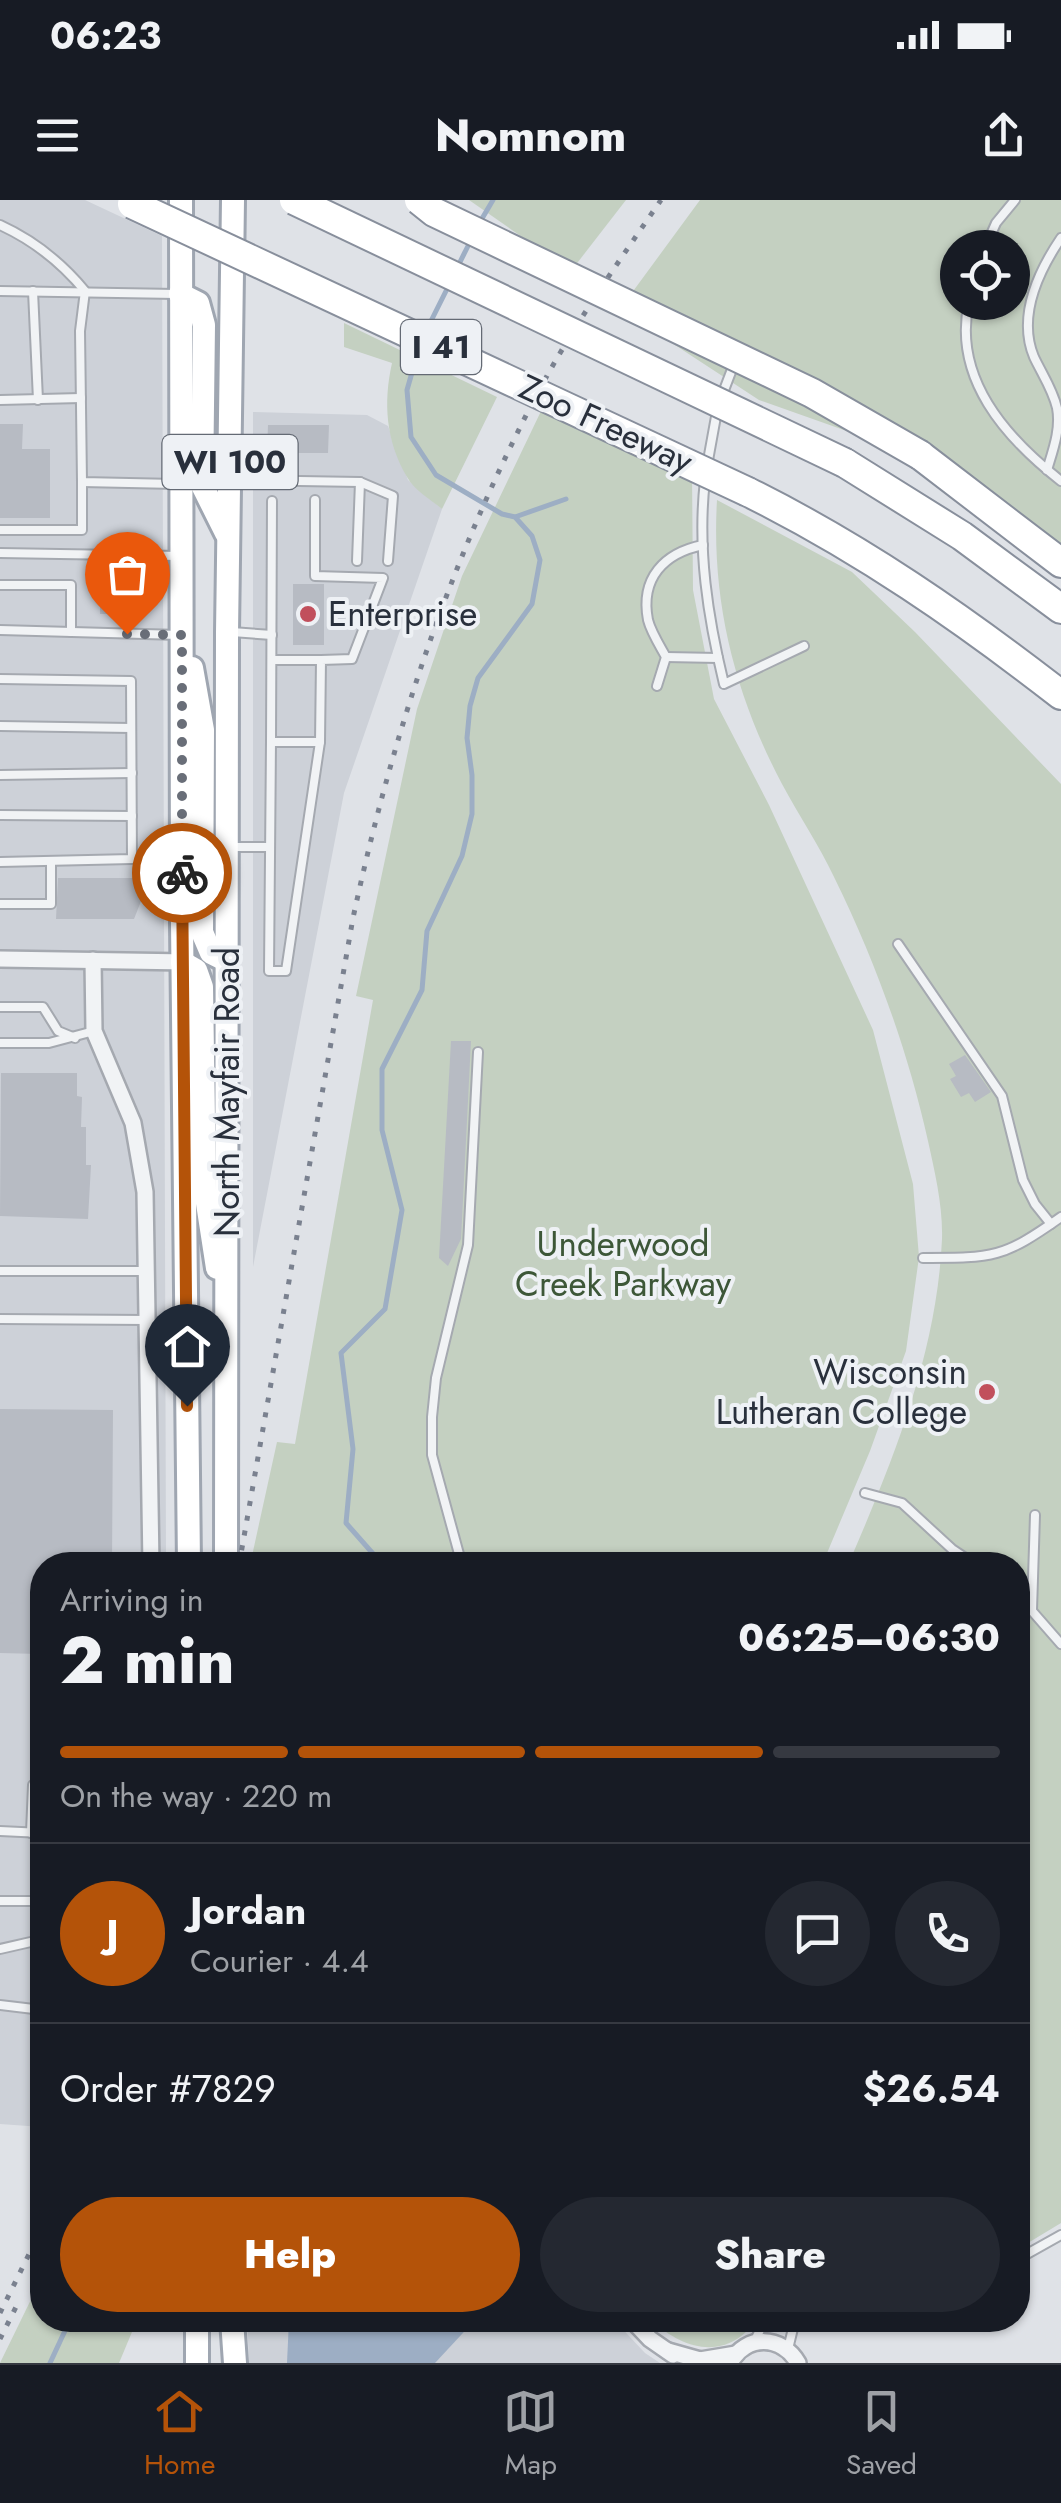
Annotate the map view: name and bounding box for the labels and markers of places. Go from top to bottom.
pin [85,532,170,635]
place label: Enterprise [328,589,477,639]
marker: Enterprise [297,603,319,625]
pin [145,1304,230,1407]
place label: Wisconsin Lutheran College [716,1347,967,1437]
marker: Wisconsin Lutheran College [976,1381,998,1403]

